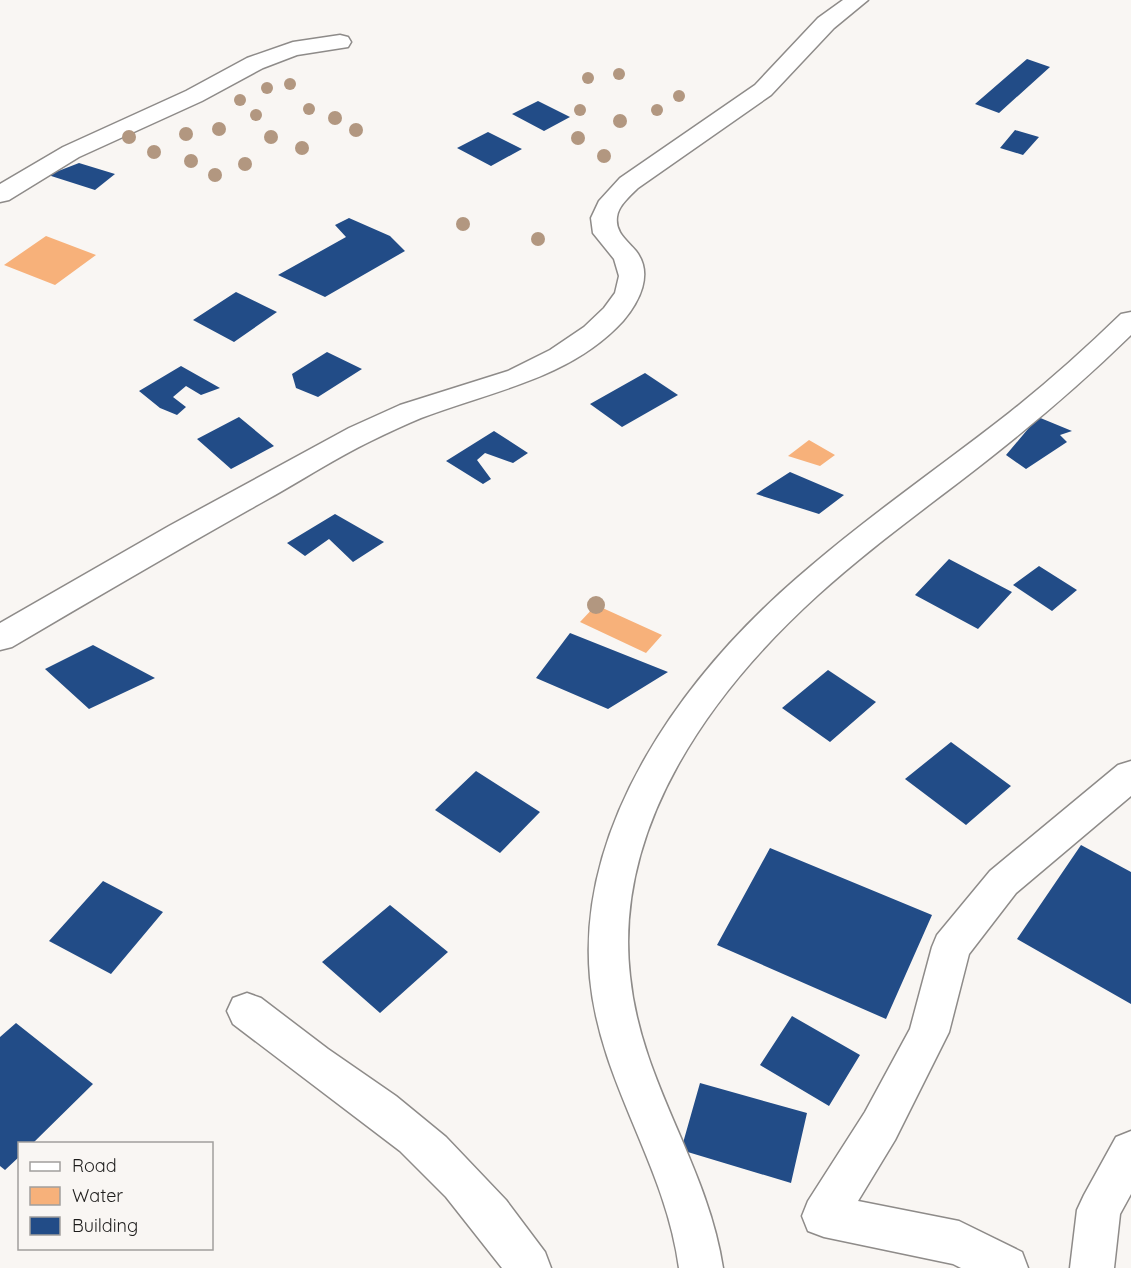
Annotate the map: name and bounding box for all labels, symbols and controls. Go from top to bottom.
legend [18,1142,213,1250]
text: Road [72,1154,117,1177]
text: Water [72,1184,123,1207]
text: Building [72,1214,138,1237]

